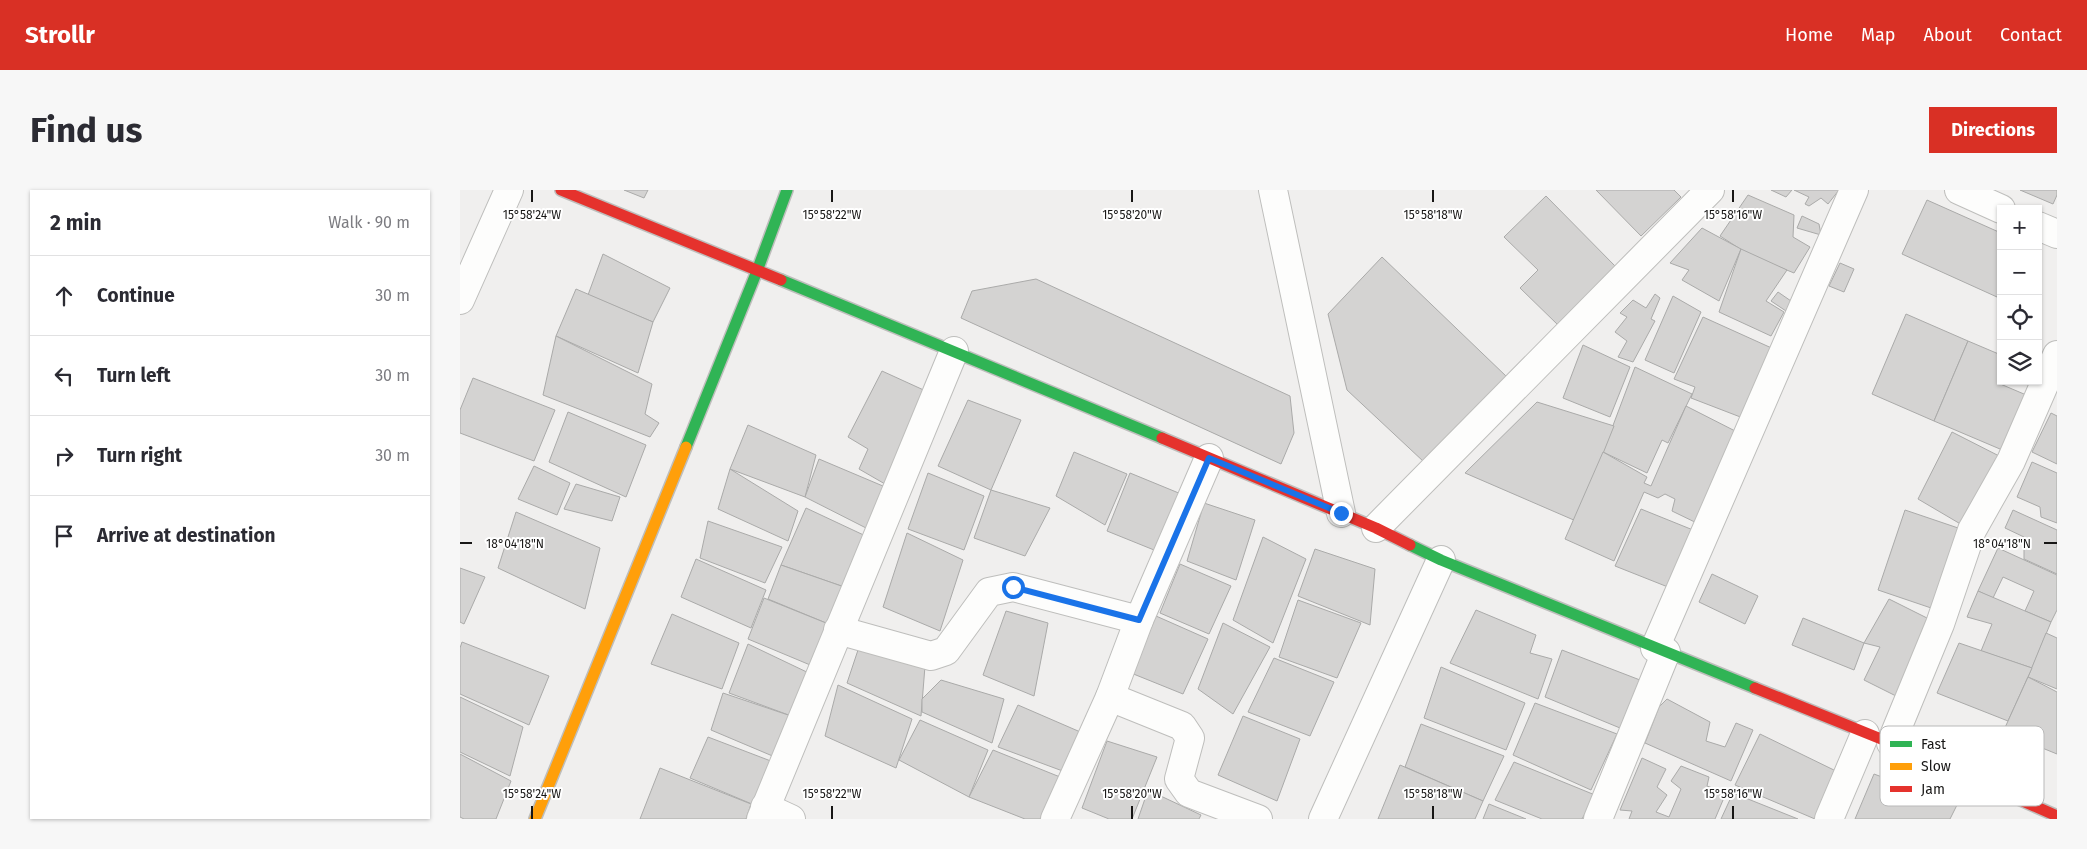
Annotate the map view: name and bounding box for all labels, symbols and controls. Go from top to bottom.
text: Strollr [25,21,95,49]
text: Home [1785,24,1833,46]
text: Map [1861,24,1895,46]
text: About [1923,24,1972,46]
text: Contact [2000,24,2062,46]
button: Directions [1929,107,2057,153]
text: Find us [30,109,142,151]
map controls [1997,205,2042,385]
button: + [1997,205,2042,250]
text: 15°58'24"W [503,208,561,222]
text: 15°58'22"W [802,208,862,222]
text: 15°58'20"W [1102,208,1162,222]
text: 15°58'18"W [1404,208,1462,222]
text: 15°58'16"W [1704,208,1762,222]
text: 2 min [50,210,102,236]
text: Walk · 90 m [328,213,410,232]
button: − [1997,250,2042,295]
icon: ahead [50,282,78,310]
text: Continue [97,284,175,307]
text: 30 m [375,286,410,305]
button: locate [1997,295,2042,340]
button: layers [1997,340,2042,385]
icon: left [50,362,78,390]
text: Turn left [97,364,171,387]
text: 30 m [375,366,410,385]
icon: right [50,442,78,470]
text: Turn right [97,444,182,467]
text: 30 m [375,446,410,465]
route end [1330,502,1353,525]
icon: arrive [50,522,78,550]
text: Arrive at destination [97,524,276,547]
text: 18°04'18"N [486,537,544,551]
text: 18°04'18"N [1973,537,2031,551]
route start [1002,576,1025,599]
legend [1880,726,2044,806]
text: Fast [1921,736,1947,753]
text: Slow [1921,758,1951,775]
text: Jam [1921,781,1945,798]
text: 15°58'24"W [503,787,561,801]
text: 15°58'22"W [802,787,862,801]
text: 15°58'20"W [1102,787,1162,801]
text: 15°58'18"W [1404,787,1462,801]
text: 15°58'16"W [1704,787,1762,801]

